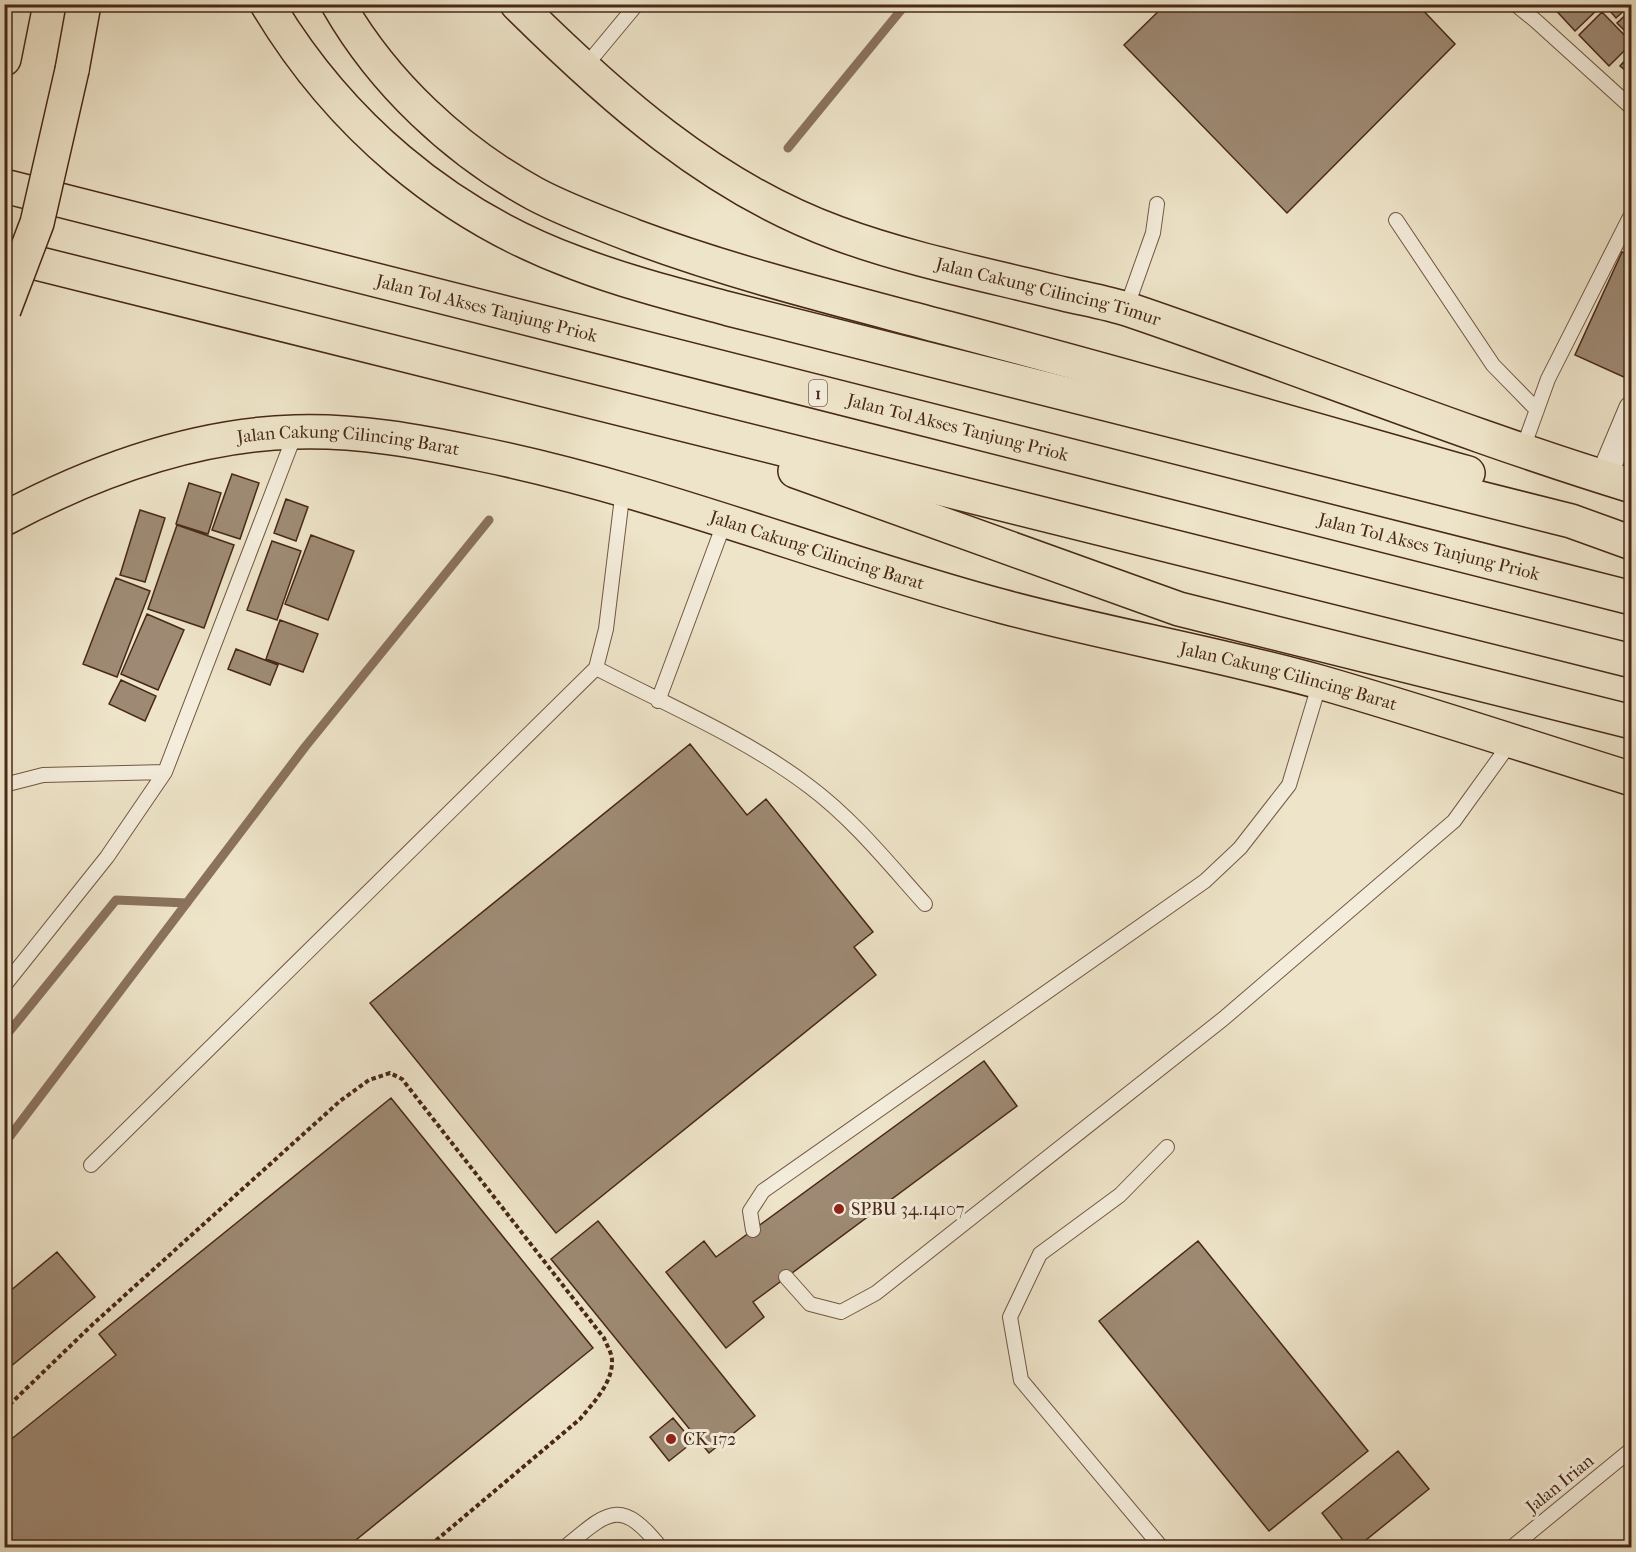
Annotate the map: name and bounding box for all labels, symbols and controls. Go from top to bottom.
street label: Jalan Cakung Cilincing Timur [932,252,1164,330]
street label: Jalan Tol Akses Tanjung Priok [372,270,600,346]
road number: 1 [809,380,827,406]
street label: Jalan Tol Akses Tanjung Priok [843,389,1072,466]
street label: Jalan Cakung Cilincing Barat [233,421,462,460]
street label: Jalan Cakung Cilincing Barat [705,505,928,594]
street label: Jalan Tol Akses Tanjung Priok [1314,508,1543,585]
street label: Jalan Cakung Cilincing Barat [1176,637,1400,715]
place label: SPBU 34.14107 [851,1199,965,1220]
marker: SPBU 34.14107 [832,1202,846,1216]
place label: CK 172 [683,1429,736,1450]
marker: CK 172 [664,1432,678,1446]
street label: Jalan Irian [1520,1450,1599,1519]

